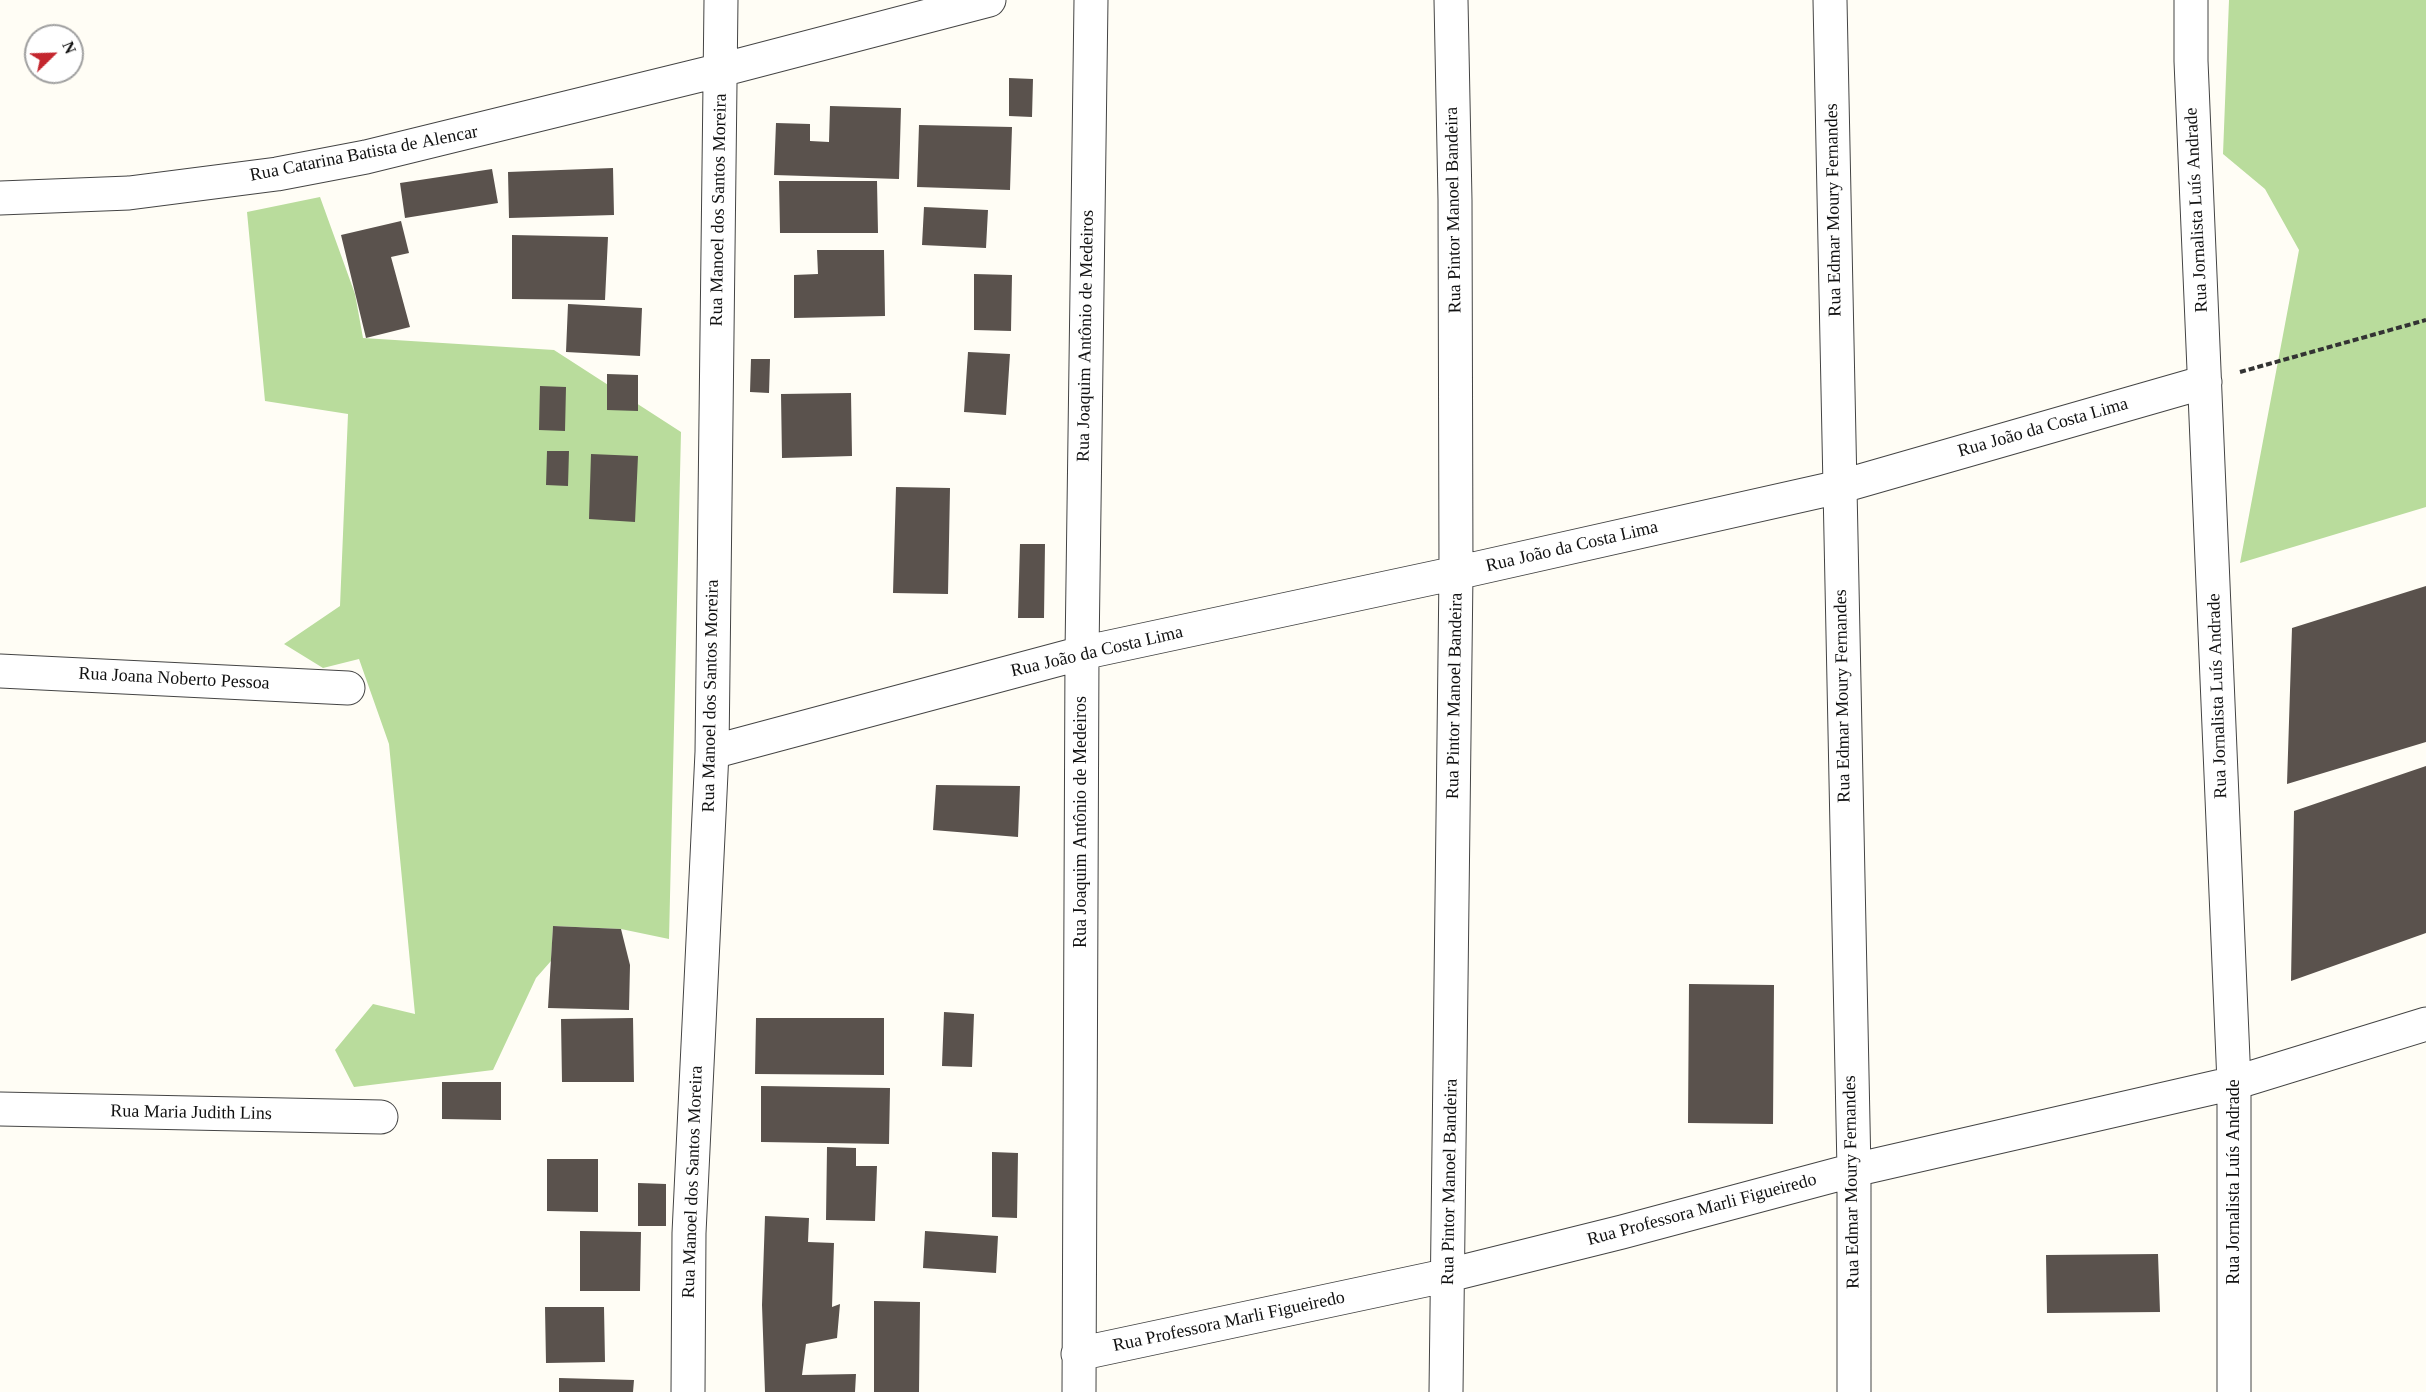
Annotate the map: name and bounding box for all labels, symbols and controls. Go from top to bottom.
north arrow [24,24,84,84]
text: N [59,39,79,56]
street label: Rua Manoel dos Santos Moreira [706,93,732,327]
street label: Rua Edmar Moury Fernandes [1821,103,1847,317]
street label: Rua Pintor Manoel Bandeira [1441,107,1467,313]
street label: Rua Jornalista Luís Andrade [2181,107,2213,313]
street label: Rua Catarina Batista de Alencar [248,121,480,187]
street label: Rua Joaquim Antônio de Medeiros [1073,210,1099,462]
street label: Rua João da Costa Lima [1955,393,2131,463]
street label: Rua João da Costa Lima [1484,517,1660,577]
street label: Rua Manoel dos Santos Moreira [698,579,724,813]
street label: Rua Edmar Moury Fernandes [1830,589,1856,803]
street label: Rua Pintor Manoel Bandeira [1442,593,1468,799]
street label: Rua Jornalista Luís Andrade [2204,593,2232,799]
street label: Rua João da Costa Lima [1009,622,1185,682]
street label: Rua Joana Noberto Pessoa [78,663,270,695]
street label: Rua Joaquim Antônio de Medeiros [1070,696,1092,948]
street label: Rua Manoel dos Santos Moreira [678,1065,708,1299]
street label: Rua Edmar Moury Fernandes [1839,1075,1865,1289]
street label: Rua Pintor Manoel Bandeira [1437,1079,1463,1285]
street label: Rua Jornalista Luís Andrade [2223,1079,2245,1285]
street label: Rua Maria Judith Lins [110,1101,272,1125]
street label: Rua Professora Marli Figueiredo [1585,1169,1819,1251]
street label: Rua Professora Marli Figueiredo [1111,1287,1347,1357]

